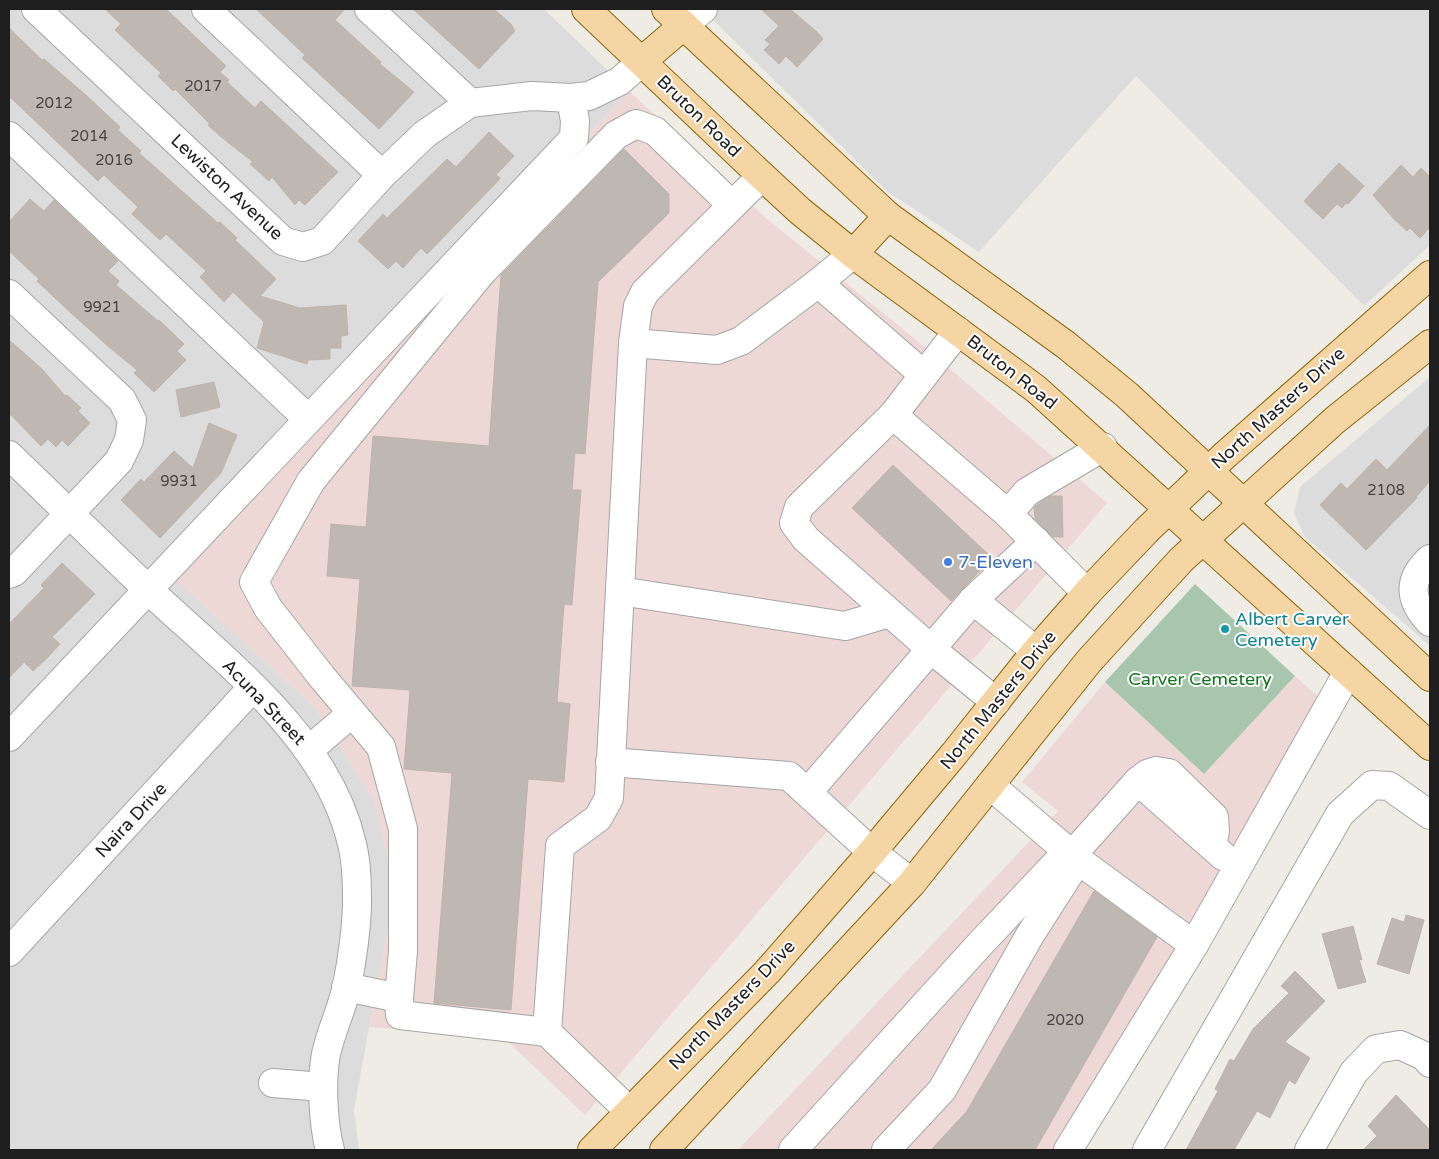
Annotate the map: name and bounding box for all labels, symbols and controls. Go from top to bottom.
street label: Bruton Road [652,70,746,162]
house number: 2017 [184,77,222,95]
house number: 2012 [35,94,73,112]
house number: 2014 [70,127,108,145]
street label: Lewiston Avenue [166,129,288,245]
house number: 2016 [95,151,133,169]
house number: 9921 [83,298,121,316]
street label: Bruton Road [962,330,1062,414]
street label: North Masters Drive [1207,342,1349,474]
house number: 9931 [160,472,198,490]
house number: 2108 [1367,481,1405,499]
place label: 7-Eleven [958,551,1033,573]
marker: 7-Eleven [942,556,954,568]
place label: Albert Carver Cemetery [1235,608,1349,651]
marker: Albert Carver Cemetery [1219,623,1231,635]
street label: North Masters Drive [935,626,1061,774]
street label: Acuna Street [218,654,311,750]
park label: Carver Cemetery [1128,668,1272,690]
street label: Naira Drive [91,778,171,862]
street label: North Masters Drive [664,935,800,1075]
house number: 2020 [1046,1011,1084,1029]

